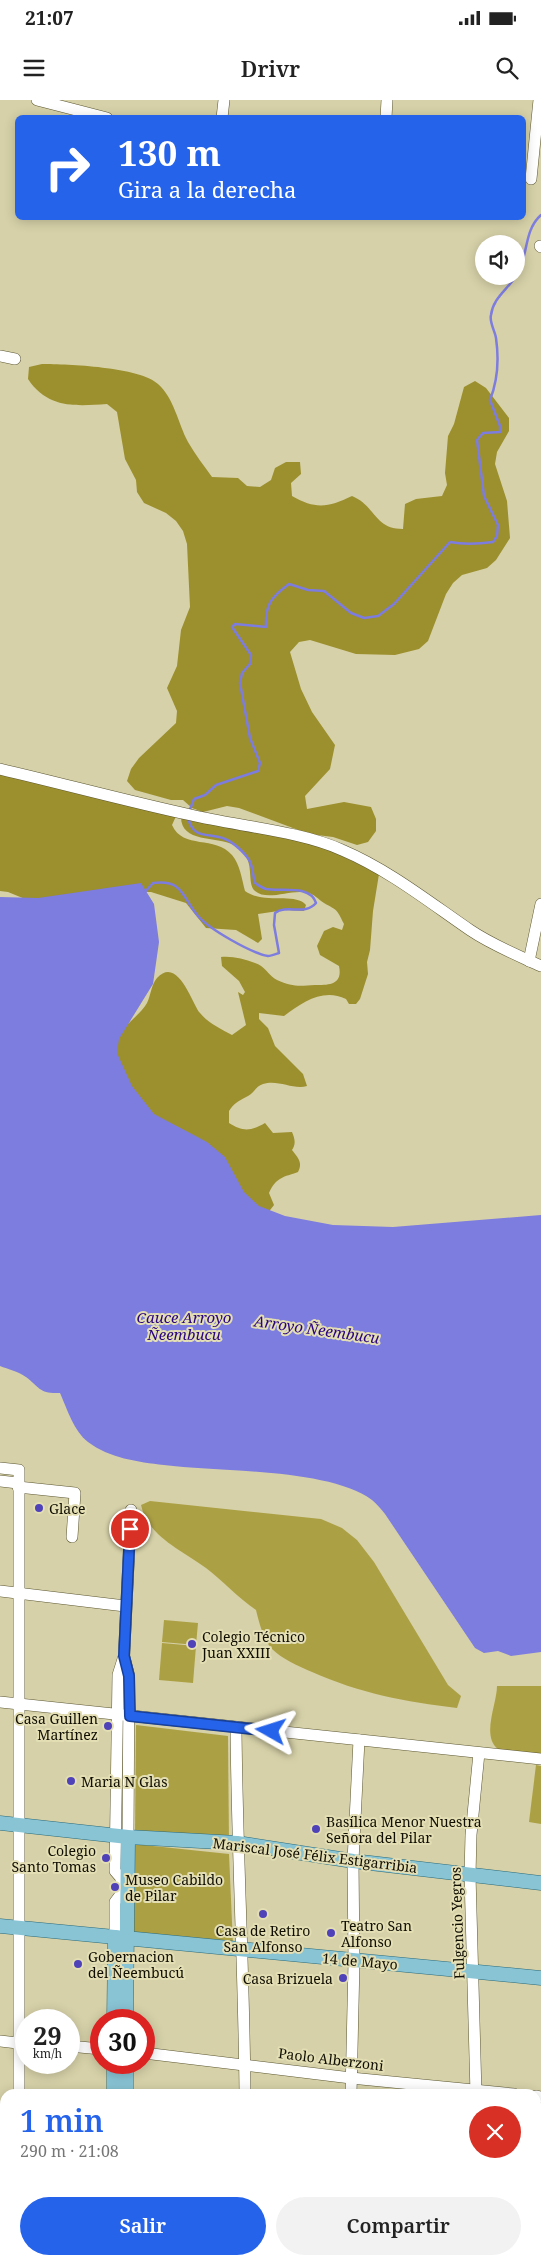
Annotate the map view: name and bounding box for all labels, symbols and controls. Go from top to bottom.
text: 21:07 [25,5,74,31]
text: Drivr [241,53,300,83]
icon: menu [20,54,48,82]
icon: search [493,54,521,82]
text: 130 m [118,129,221,176]
icon: right [35,135,100,200]
text: Gira a la derecha [118,174,296,204]
map controls [475,235,525,285]
button: sound [475,235,525,285]
water label: Cauce Arroyo Ñeembucu [137,1307,231,1344]
water label: Arroyo Ñeembucu [252,1310,381,1348]
place label: Glace [49,1499,86,1518]
marker: Glace [33,1502,45,1514]
pin [109,1508,151,1550]
icon: arrive [116,1515,144,1543]
place label: Colegio Técnico Juan XXIII [201,1627,305,1662]
marker: Colegio Técnico Juan XXIII [186,1638,198,1650]
position arrow [244,1704,296,1756]
place label: Casa Guillen Martínez [15,1709,98,1744]
marker: Casa Guillen Martínez [102,1720,114,1732]
place label: Maria N Glas [81,1772,167,1791]
marker: Maria N Glas [65,1775,77,1787]
place label: Basílica Menor Nuestra Señora del Pilar [326,1812,482,1847]
marker: Basílica Menor Nuestra Señora del Pilar [310,1823,322,1835]
street label: Mariscal José Félix Estigarribia [212,1833,418,1877]
place label: Colegio Santo Tomas [11,1841,96,1876]
marker: Colegio Santo Tomas [100,1852,112,1864]
street label: Fulgencio Yegros [446,1866,468,1980]
place label: Museo Cabildo de Pilar [125,1870,223,1905]
marker: Museo Cabildo de Pilar [109,1881,121,1893]
marker: Casa de Retiro San Alfonso [257,1908,269,1920]
place label: Teatro San Alfonso [341,1916,412,1951]
place label: Casa de Retiro San Alfonso [216,1921,310,1956]
marker: Teatro San Alfonso [325,1927,337,1939]
place label: Gobernacion del Ñeembucú [88,1947,184,1982]
street label: 14 de Mayo [321,1948,399,1974]
marker: Gobernacion del Ñeembucú [72,1958,84,1970]
place label: Casa Brizuela [243,1969,333,1988]
marker: Casa Brizuela [337,1972,349,1984]
speed limit sign: 30 [90,2009,155,2074]
text: 29 [33,2018,62,2052]
street label: Paolo Alberzoni [277,2043,385,2075]
text: km/h [33,2045,62,2062]
text: 1 min [20,2100,104,2141]
button: close [469,2106,521,2158]
text: 290 m · 21:08 [20,2140,119,2162]
button: Salir [20,2197,266,2255]
button: Compartir [276,2197,521,2255]

